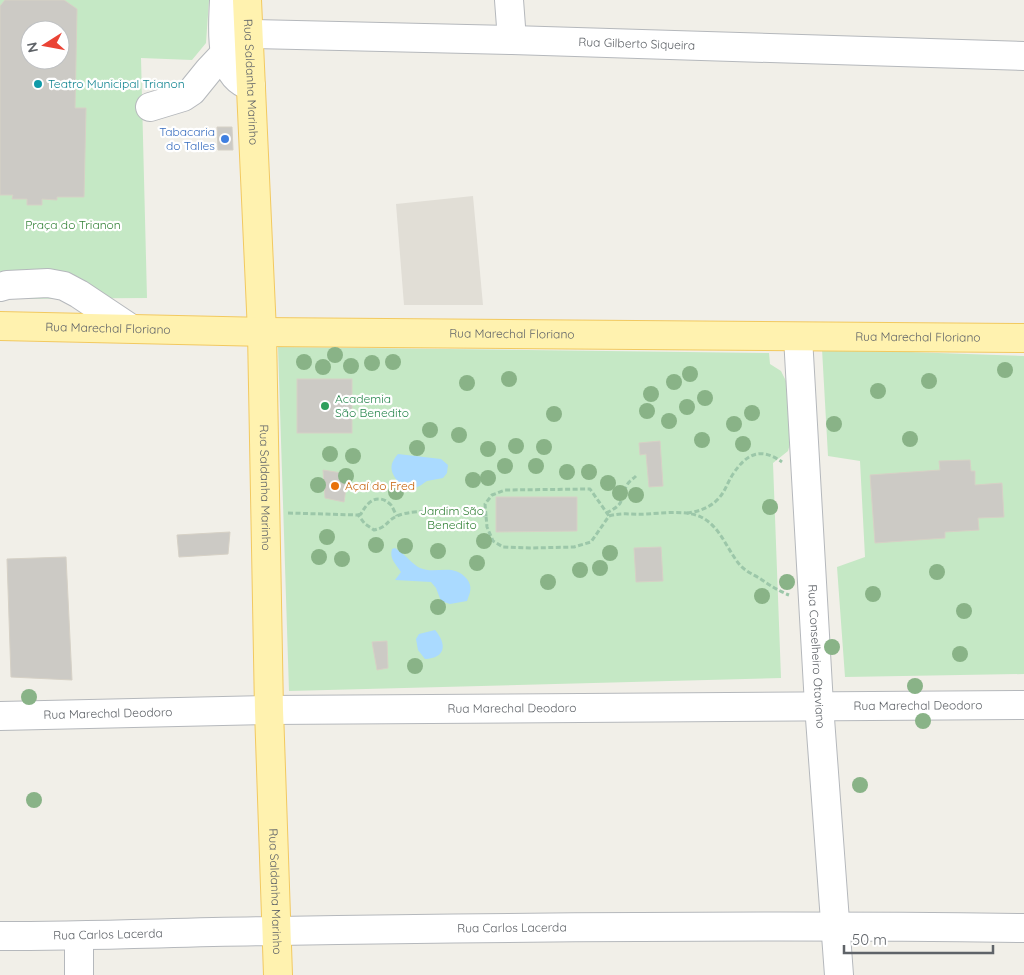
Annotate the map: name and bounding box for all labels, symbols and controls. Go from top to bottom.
street label: Rua Saldanha Marinho [241,18,262,145]
north arrow [20,20,70,70]
street label: Rua Gilberto Siqueira [578,34,695,53]
text: N [22,41,42,54]
place label: Teatro Municipal Trianon [48,76,185,91]
marker: Teatro Municipal Trianon [32,78,44,90]
place label: Tabacaria do Talles [159,124,215,153]
marker: Tabacaria do Talles [219,133,231,145]
park label: Praça do Trianon [25,217,121,232]
street label: Rua Marechal Floriano [45,319,171,337]
street label: Rua Marechal Floriano [449,325,575,341]
street label: Rua Marechal Floriano [855,329,981,345]
place label: Academia São Benedito [335,391,409,420]
marker: Academia São Benedito [319,400,331,412]
street label: Rua Saldanha Marinho [257,424,274,551]
place label: Açaí do Fred [345,478,415,493]
marker: Açaí do Fred [329,480,341,492]
park label: Jardim São Benedito [420,503,484,532]
street label: Rua Conselheiro Otaviano [805,584,829,729]
street label: Rua Marechal Deodoro [853,697,982,713]
street label: Rua Marechal Deodoro [447,700,576,716]
street label: Rua Marechal Deodoro [43,704,173,722]
street label: Rua Saldanha Marinho [266,828,285,955]
street label: Rua Carlos Lacerda [457,919,567,936]
scale bar [844,922,993,954]
street label: Rua Carlos Lacerda [53,925,163,943]
text: 50 m [852,930,887,949]

